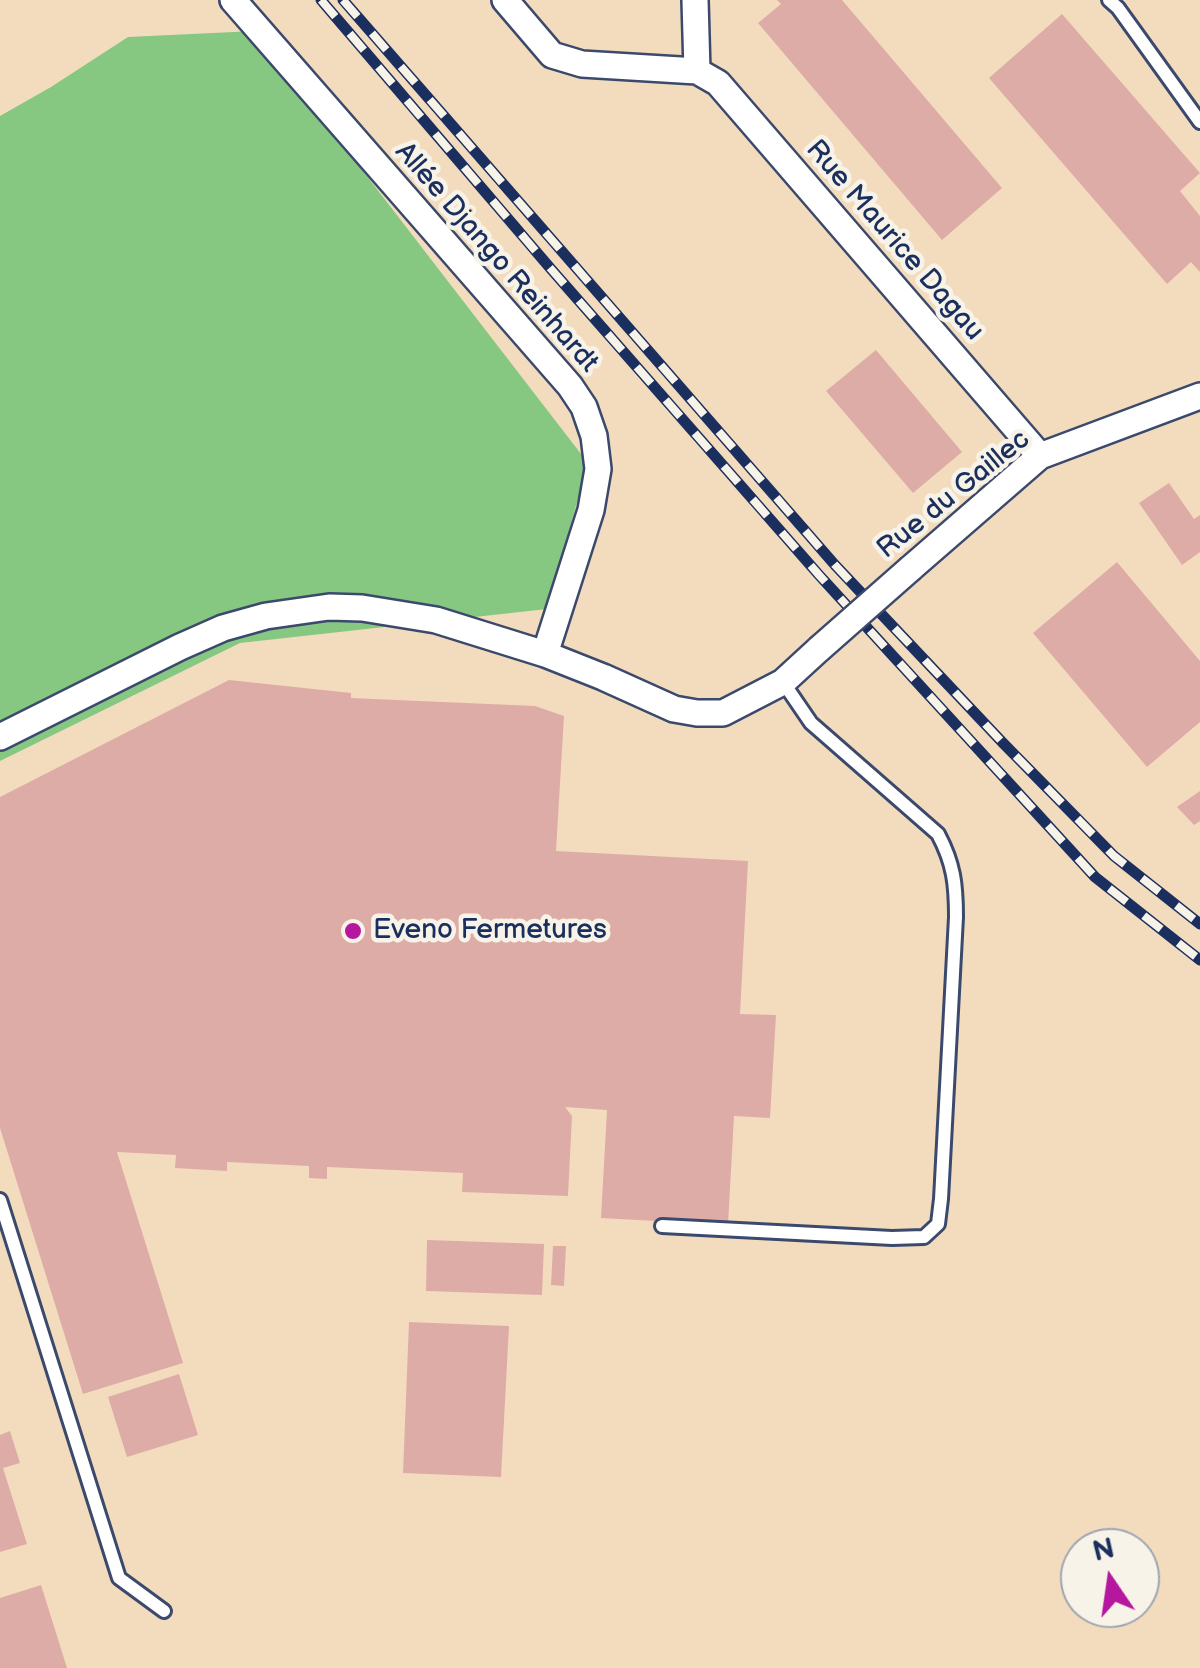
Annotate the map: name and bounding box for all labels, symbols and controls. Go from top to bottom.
street label: Rue Maurice Dagau [798,134,990,348]
street label: Allée Django Reinhardt [387,136,605,380]
street label: Rue du Gaillec [871,423,1037,567]
place label: Eveno Fermetures [373,914,607,948]
marker: Eveno Fermetures [342,920,364,942]
north arrow [1060,1528,1160,1628]
text: N [1090,1532,1118,1569]

